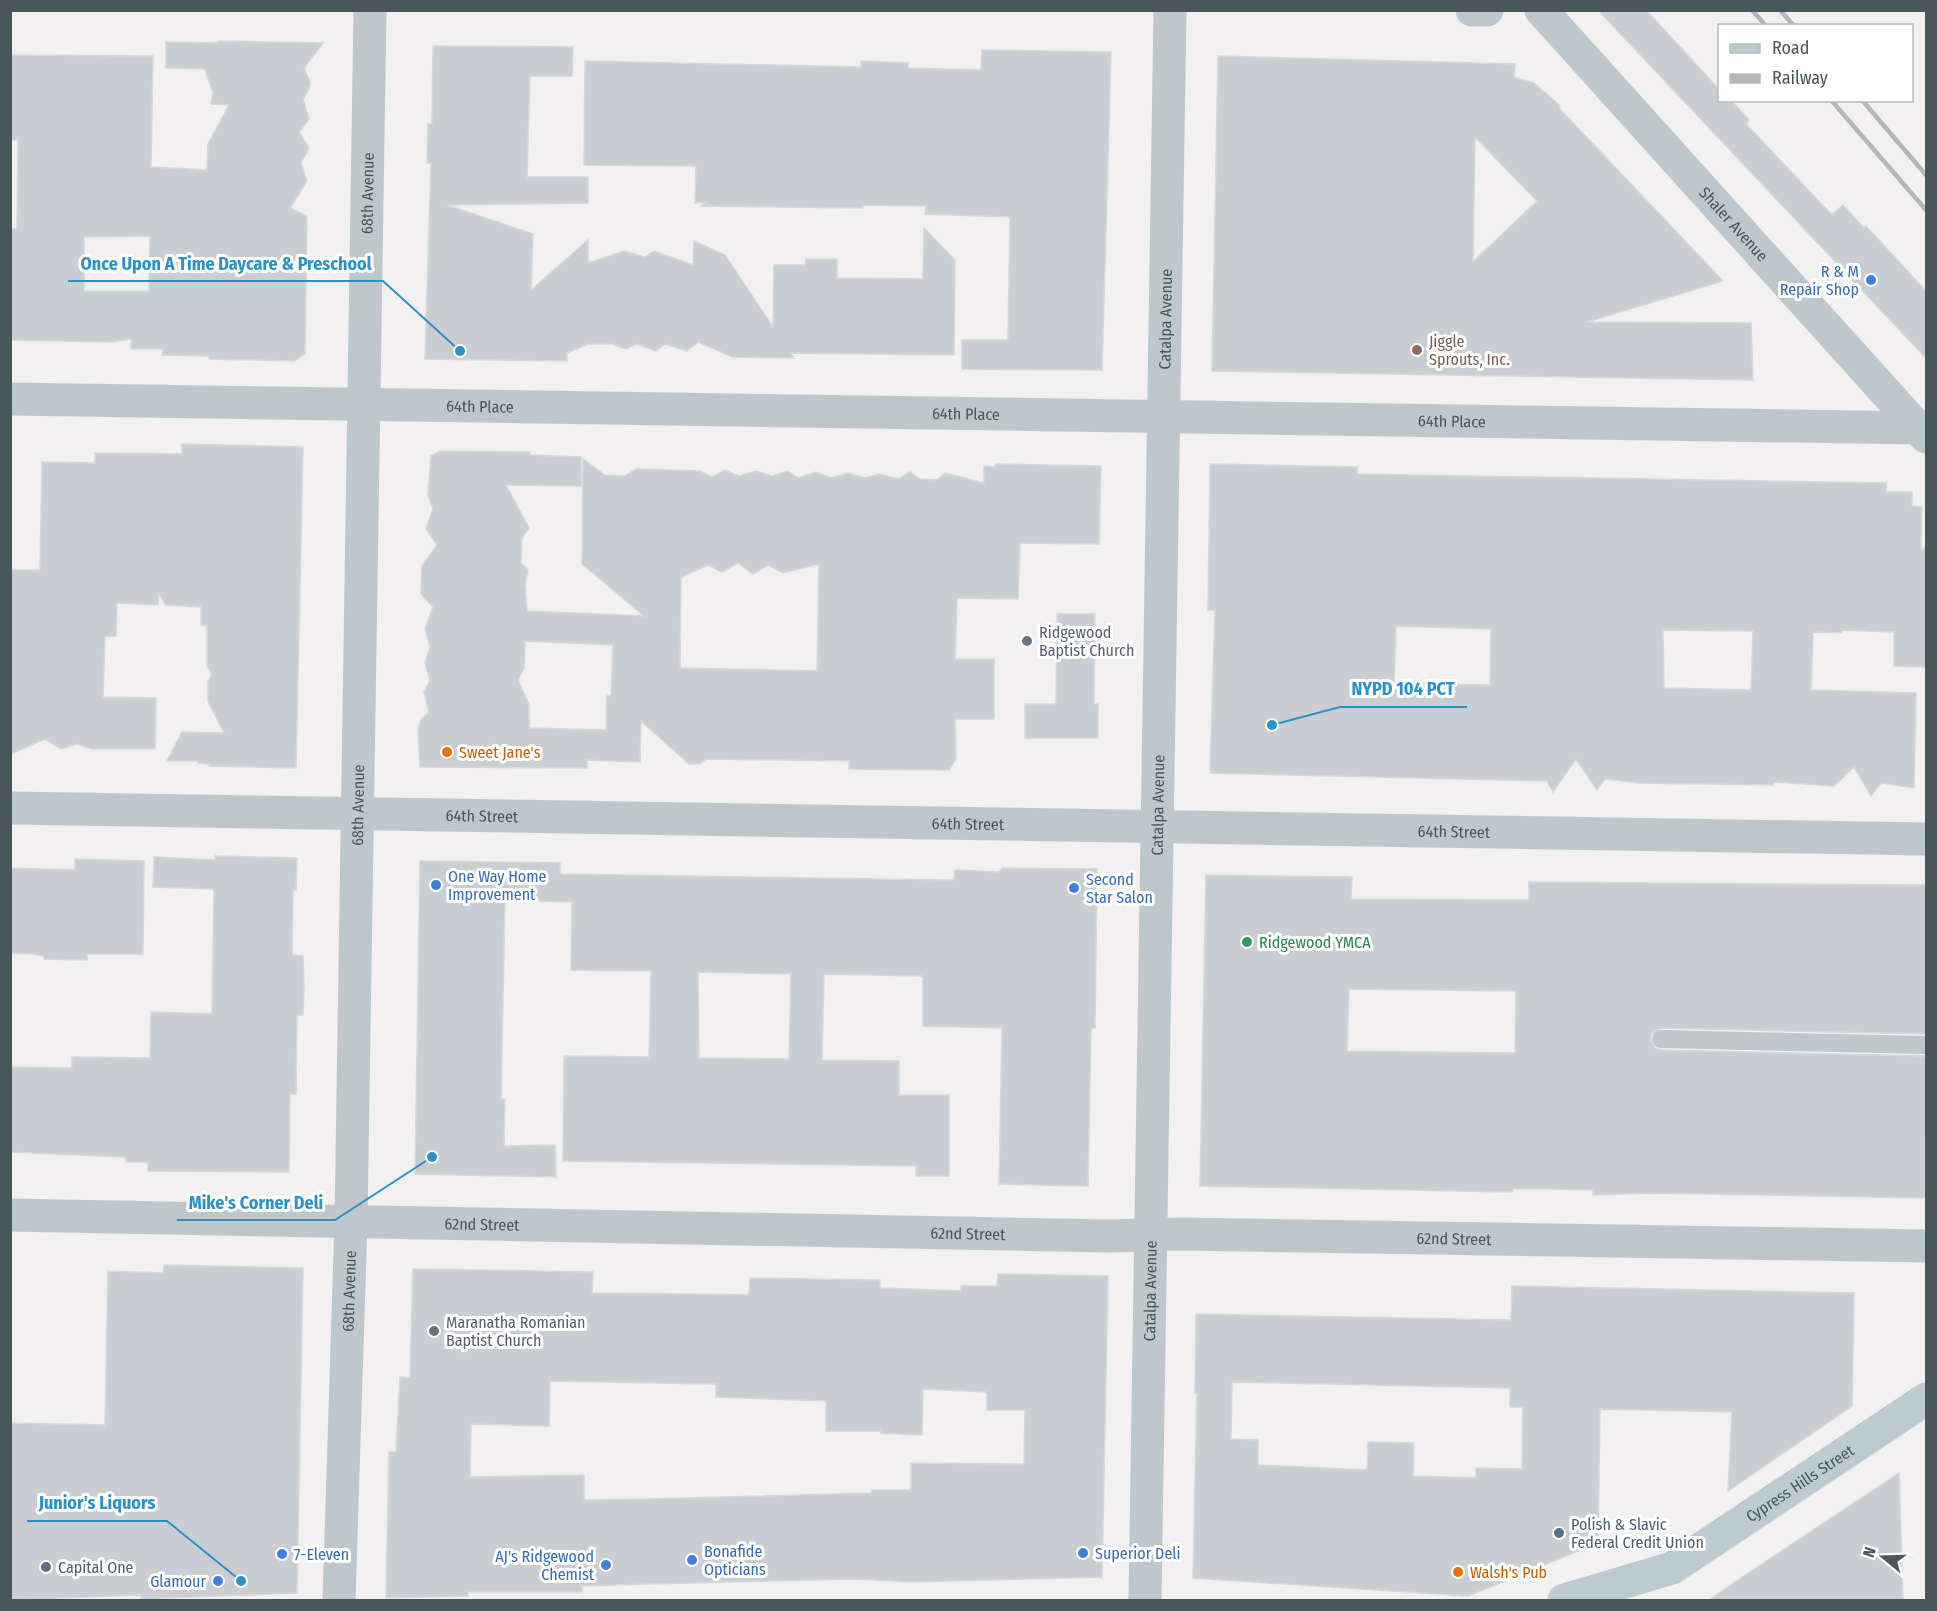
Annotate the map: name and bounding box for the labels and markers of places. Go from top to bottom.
callout: Once Upon A Time Daycare & Preschool [68,245,383,281]
place label: R & M Repair Shop [1780,262,1859,299]
marker: R & M Repair Shop [1864,273,1878,287]
place label: Jiggle Sprouts, Inc. [1429,332,1510,369]
marker: Jiggle Sprouts, Inc. [1410,343,1424,357]
place label: Ridgewood Baptist Church [1039,623,1134,660]
marker: Ridgewood Baptist Church [1020,634,1034,648]
callout: NYPD 104 PCT [1340,671,1467,707]
place label: Sweet Jane's [459,743,541,762]
marker: Sweet Jane's [440,745,454,759]
place label: One Way Home Improvement [448,867,547,904]
place label: Second Star Salon [1086,870,1153,907]
marker: One Way Home Improvement [429,878,443,892]
marker: Second Star Salon [1067,881,1081,895]
place label: Ridgewood YMCA [1259,933,1371,952]
marker: Ridgewood YMCA [1240,935,1254,949]
callout: Mike's Corner Deli [177,1184,335,1220]
place label: Maranatha Romanian Baptist Church [446,1313,585,1350]
marker: Maranatha Romanian Baptist Church [427,1324,441,1338]
callout: Junior's Liquors [27,1485,167,1521]
place label: Polish & Slavic Federal Credit Union [1571,1515,1704,1552]
marker: Polish & Slavic Federal Credit Union [1552,1526,1566,1540]
place label: Bonafide Opticians [704,1542,766,1579]
place label: Superior Deli [1095,1544,1181,1563]
place label: 7-Eleven [294,1545,349,1564]
marker: Superior Deli [1076,1546,1090,1560]
marker: 7-Eleven [275,1547,289,1561]
place label: AJ's Ridgewood Chemist [495,1547,595,1584]
marker: Bonafide Opticians [685,1553,699,1567]
place label: Capital One [58,1558,134,1577]
marker: AJ's Ridgewood Chemist [599,1558,613,1572]
marker: Capital One [39,1560,53,1574]
place label: Walsh's Pub [1470,1563,1547,1582]
marker: Walsh's Pub [1451,1565,1465,1579]
place label: Glamour [150,1572,206,1591]
marker: Glamour [211,1574,225,1588]

